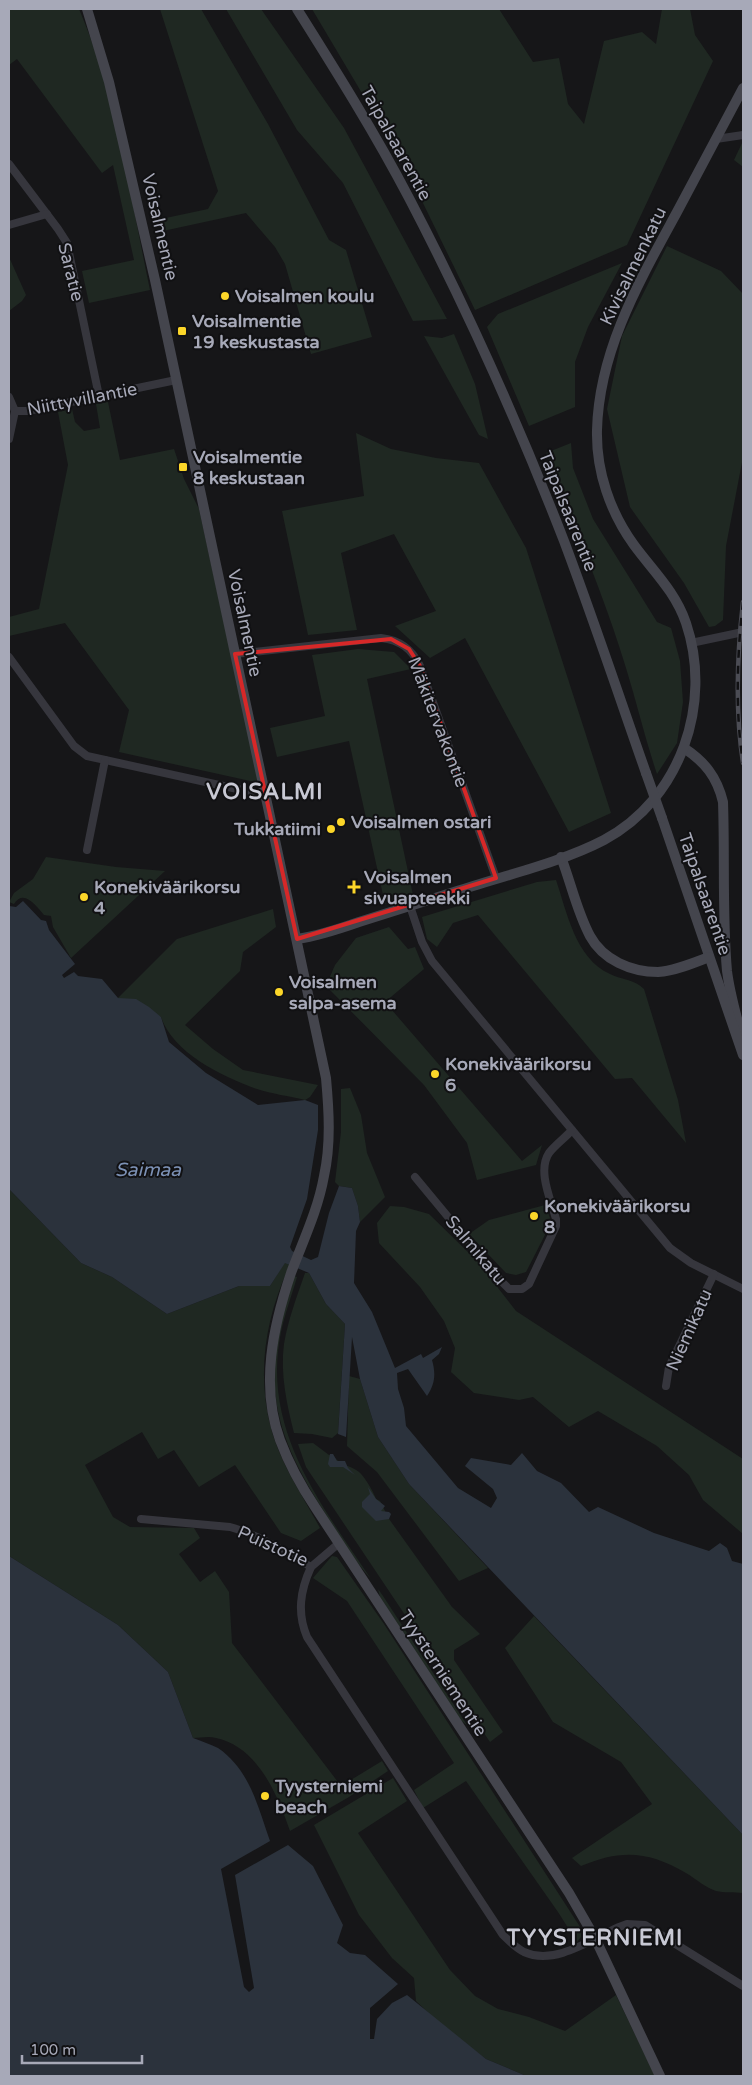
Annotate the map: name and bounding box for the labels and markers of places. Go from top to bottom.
place label: Voisalmen koulu [235,285,375,307]
marker: Voisalmen koulu [219,290,231,302]
place label: Voisalmentie 19 keskustasta [192,310,320,353]
marker: Voisalmentie 19 keskustasta [176,325,188,337]
place label: Voisalmentie 8 keskustaan [193,446,305,489]
marker: Voisalmentie 8 keskustaan [177,461,189,473]
place label: Voisalmen ostari [351,811,491,833]
marker: Voisalmen ostari [335,816,347,828]
place label: Tukkatiimi [233,818,321,840]
marker: Tukkatiimi [325,823,337,835]
place label: Voisalmen sivuapteekki [364,866,470,909]
place label: Konekiväärikorsu 4 [94,876,241,919]
marker: Voisalmen sivuapteekki [348,881,360,893]
marker: Konekiväärikorsu 4 [78,891,90,903]
place label: Voisalmen salpa-asema [289,971,397,1014]
marker: Voisalmen salpa-asema [273,986,285,998]
place label: Konekiväärikorsu 6 [445,1053,592,1096]
marker: Konekiväärikorsu 6 [429,1068,441,1080]
place label: Konekiväärikorsu 8 [544,1195,691,1238]
marker: Konekiväärikorsu 8 [528,1210,540,1222]
place label: Tyysterniemi beach [274,1775,383,1818]
marker: Tyysterniemi beach [259,1790,271,1802]

